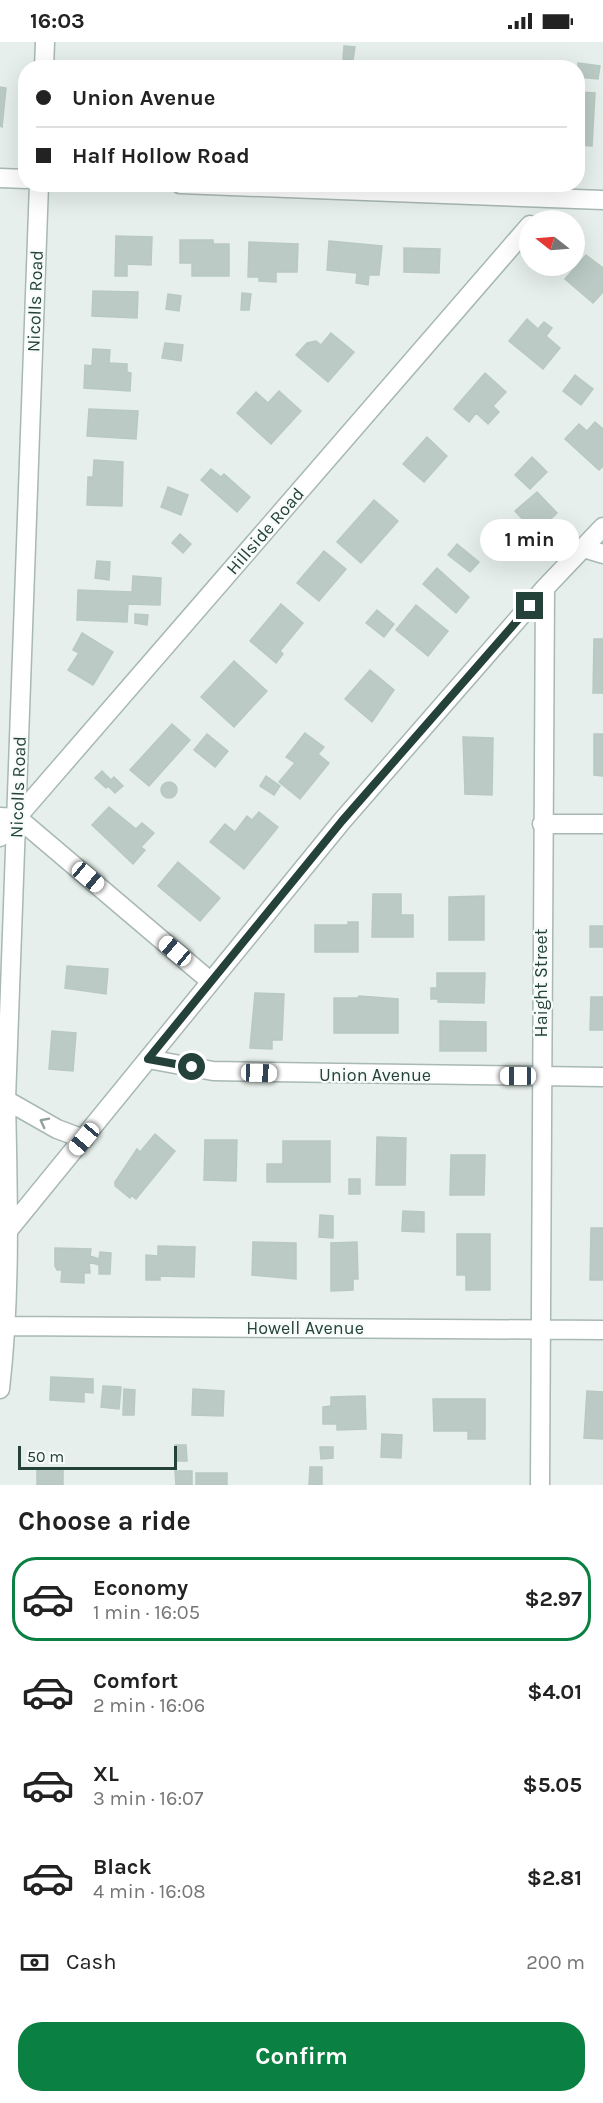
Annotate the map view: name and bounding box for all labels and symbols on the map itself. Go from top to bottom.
north arrow [519,210,585,276]
street label: Nicolls Road [22,250,48,352]
street label: Hillside Road [221,483,309,579]
callout: 1 min [480,519,580,561]
route end [516,592,543,619]
street label: Nicolls Road [5,736,31,838]
car [68,859,108,895]
street label: Haight Street [530,928,552,1037]
car [155,933,195,969]
route start [178,1053,205,1080]
car [241,1063,277,1083]
street label: Union Avenue [319,1064,431,1086]
car [500,1067,536,1085]
one-way arrow [40,1118,50,1129]
car [66,1119,102,1159]
street label: Howell Avenue [246,1317,364,1339]
scale bar [18,1443,177,1470]

